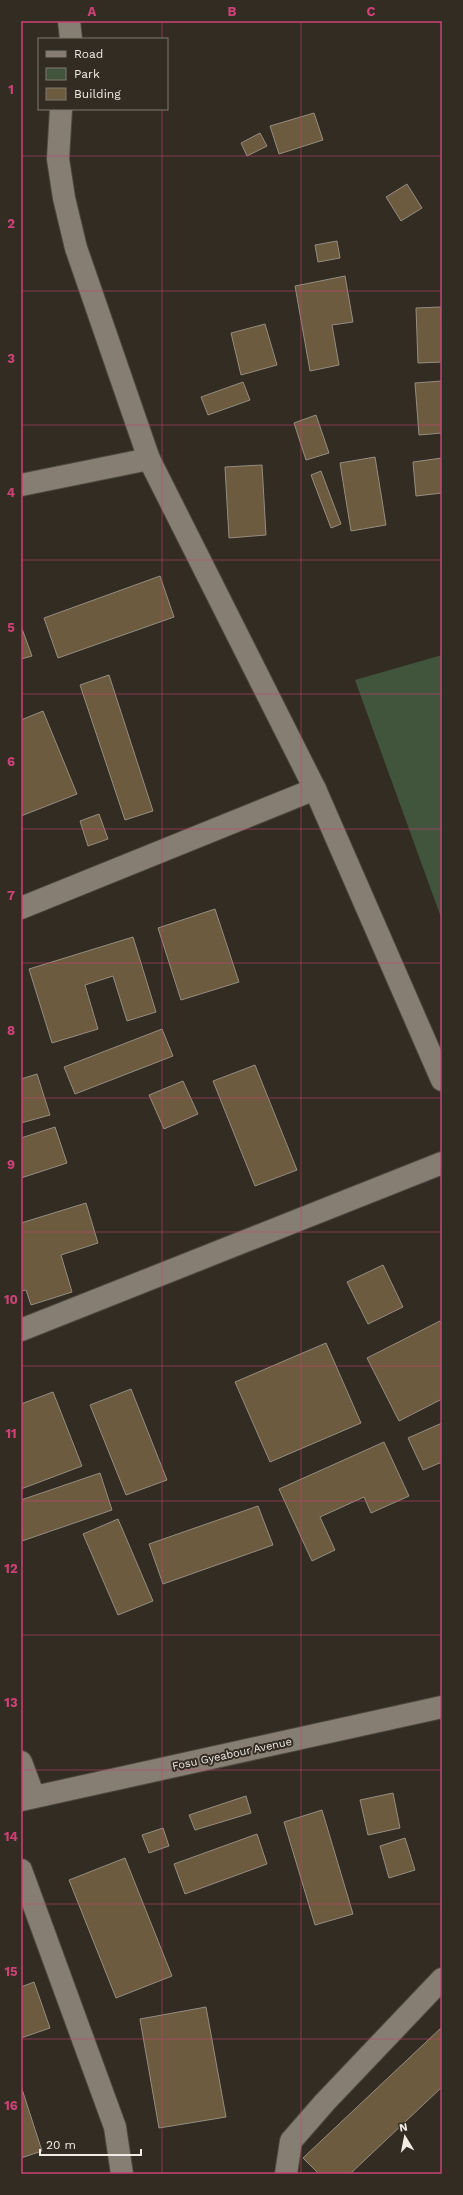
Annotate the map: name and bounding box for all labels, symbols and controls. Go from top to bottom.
text: A [88,4,97,19]
text: B [228,4,237,19]
text: C [367,4,376,19]
legend [38,38,168,110]
text: Road [74,47,103,61]
text: Park [74,67,100,81]
text: 1 [8,82,14,97]
text: Building [74,87,121,101]
text: 2 [7,216,15,231]
text: 3 [7,351,15,366]
text: 4 [7,485,16,500]
text: 5 [7,620,15,635]
text: 6 [7,754,15,769]
text: 7 [7,888,15,903]
text: 8 [7,1023,15,1038]
text: 9 [7,1157,15,1172]
text: 10 [4,1292,18,1307]
text: 11 [5,1426,17,1441]
text: 12 [4,1561,18,1576]
text: 13 [4,1695,18,1710]
street label: Fosu Gyeabour Avenue [171,1735,293,1773]
text: 14 [4,1829,19,1844]
text: 15 [4,1964,18,1979]
text: 16 [4,2098,18,2113]
north arrow [385,2117,425,2157]
text: N [398,2121,408,2135]
scale bar [40,2131,141,2157]
text: 20 m [46,2138,76,2152]

